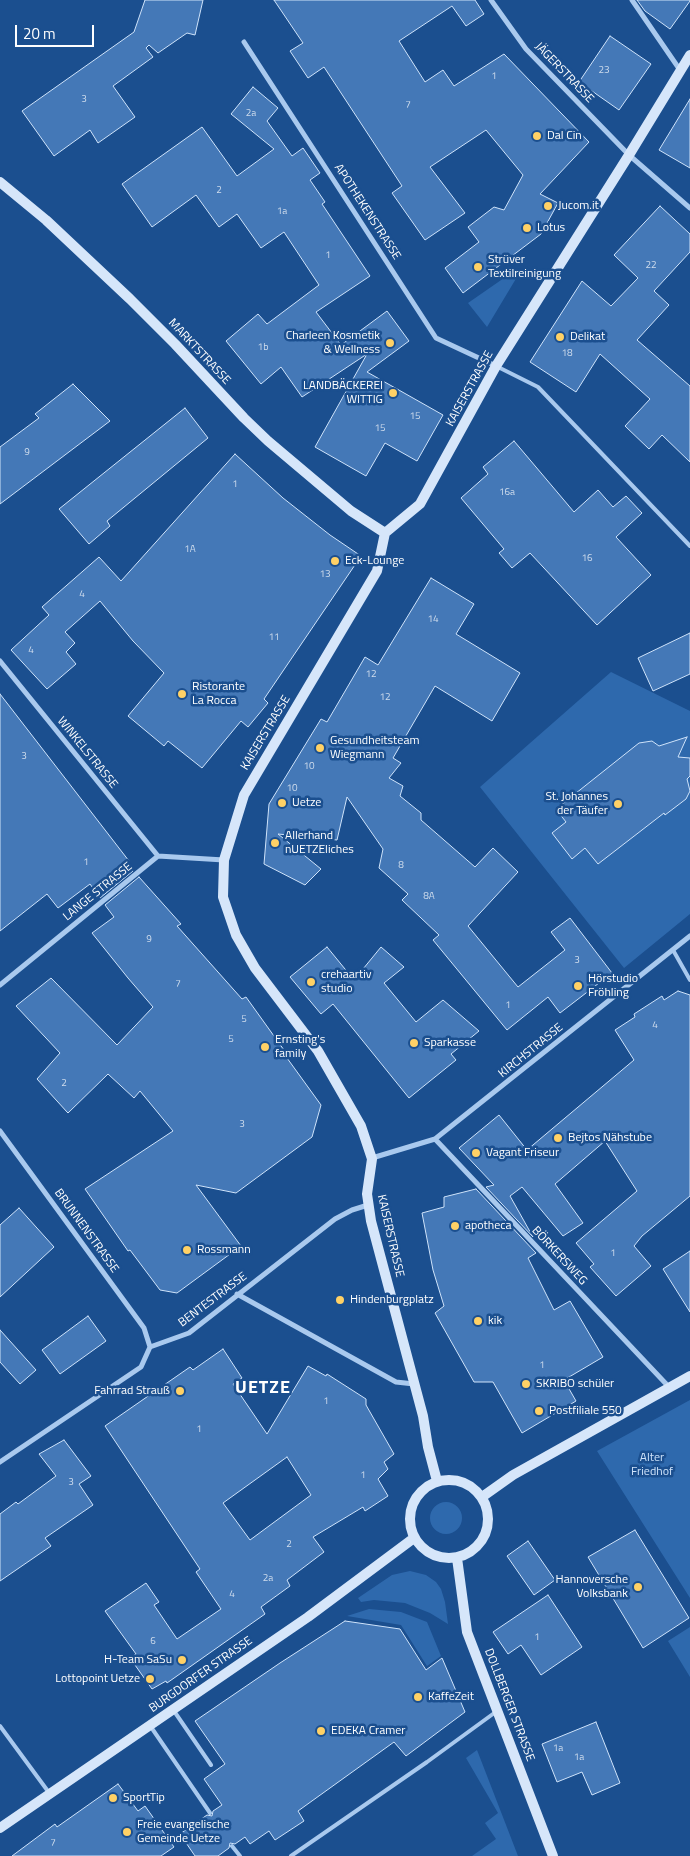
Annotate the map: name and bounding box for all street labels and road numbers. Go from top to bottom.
street label: JÄGERSTRASSE [531,40,597,106]
street label: APOTHEKENSTRASSE [331,161,403,263]
street label: MARKTSTRASSE [165,316,233,388]
street label: KAISERSTRASSE [443,349,497,429]
street label: KAISERSTRASSE [238,693,294,773]
street label: WINKELSTRASSE [54,714,120,792]
street label: LANGE STRASSE [61,860,135,924]
street label: KIRCHSTRASSE [496,1021,566,1081]
street label: BRUNNENSTRASSE [51,1186,121,1276]
street label: KAISERSTRASSE [374,1193,406,1279]
street label: BÖRKERSWEG [528,1224,590,1288]
street label: BENTESTRASSE [176,1270,250,1330]
street label: BURGDORFER STRASSE [147,1634,255,1716]
street label: DOLLBERGER STRASSE [481,1647,537,1763]

